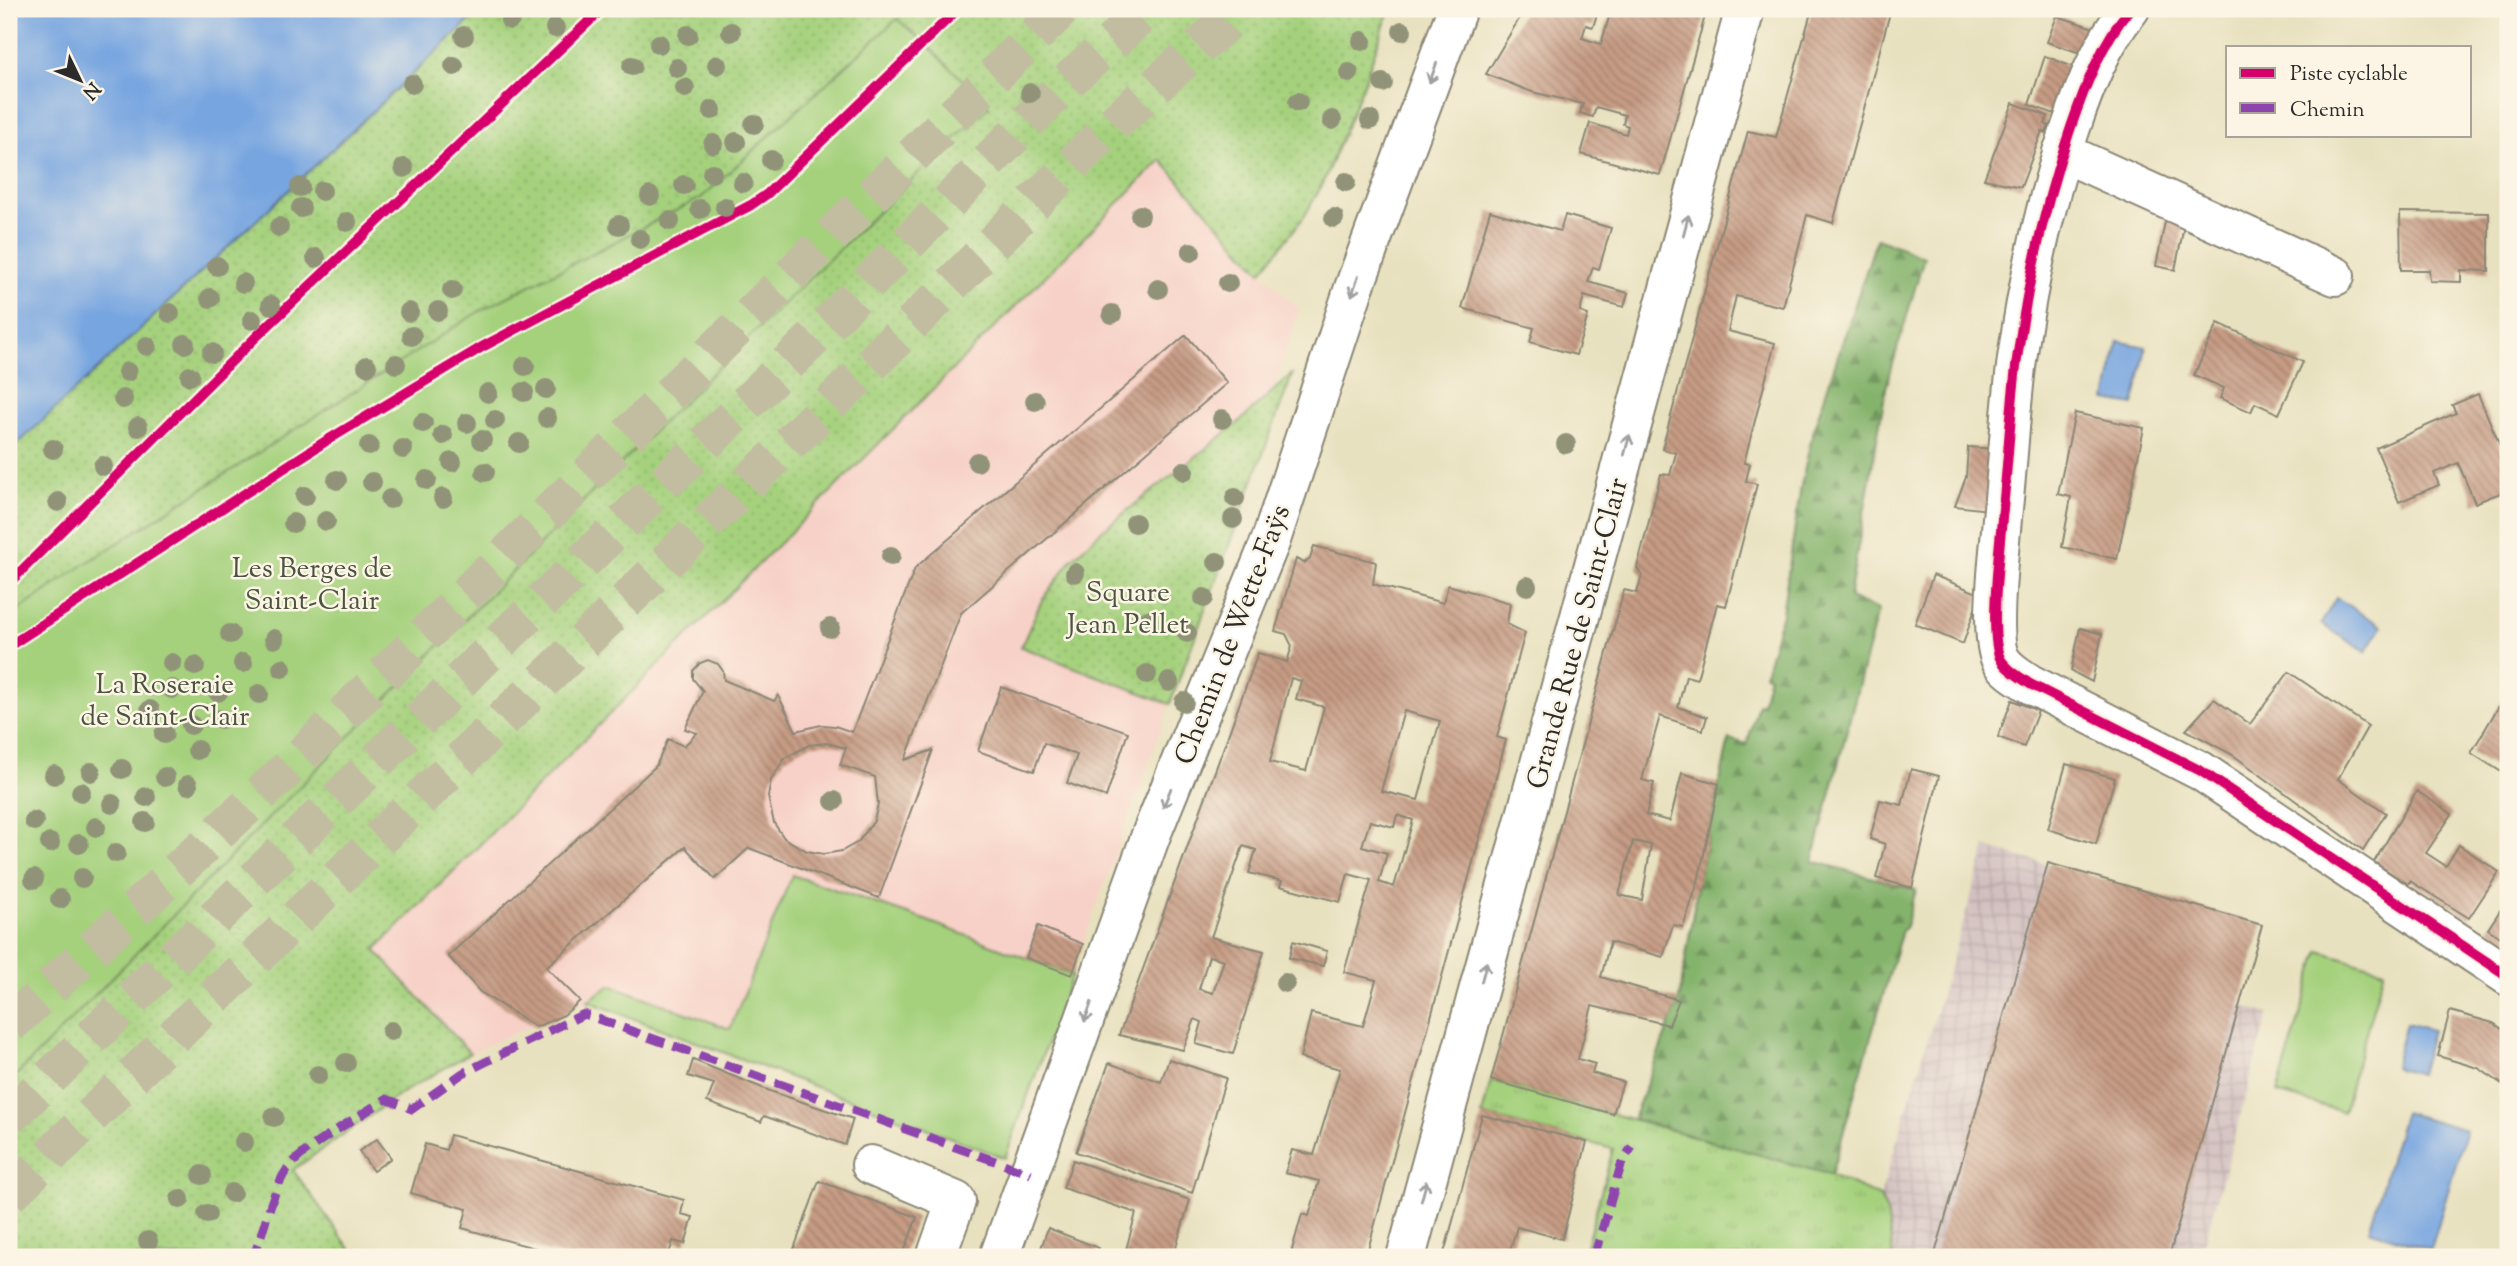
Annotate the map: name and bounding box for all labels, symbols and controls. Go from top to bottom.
north arrow [46,46,116,116]
legend [2226,46,2472,136]
text: Piste cyclable [2290,60,2408,90]
one-way arrow [1426,61,1439,83]
text: N [76,75,106,105]
text: Chemin [2290,96,2365,126]
one-way arrow [1681,215,1694,237]
one-way arrow [1348,275,1360,297]
one-way arrow [1621,434,1634,456]
street label: Grande Rue de Saint-Clair [1518,473,1640,794]
street label: Chemin de Wette-Faÿs [1166,499,1302,771]
park label: Les Berges de Saint-Clair [232,550,392,622]
park label: Square Jean Pellet [1065,574,1189,646]
park label: La Roseraie de Saint-Clair [80,666,250,738]
one-way arrow [1159,787,1172,809]
one-way arrow [1478,961,1491,983]
one-way arrow [1081,1001,1094,1023]
one-way arrow [1418,1181,1431,1203]

